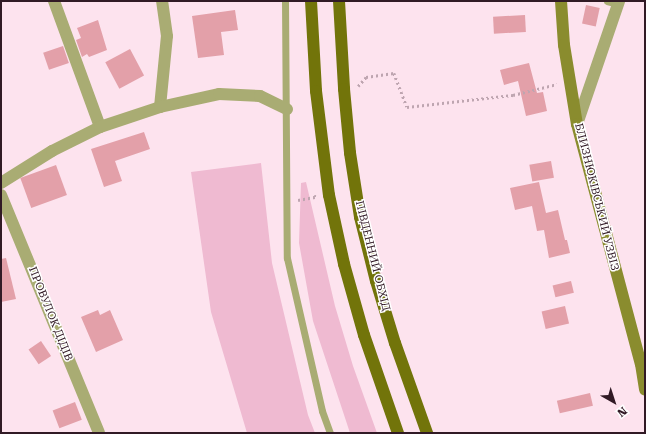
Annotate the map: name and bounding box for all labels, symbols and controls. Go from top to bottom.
street label: БЛИЗНЮКІВСЬКИЙ УЗВІЗ [571,122,621,272]
street label: ПІВДЕННИЙ ОБХІД [352,200,392,312]
street label: ПРОВУЛОК ДІДІВ [25,265,75,363]
north arrow [594,382,634,422]
text: N [614,404,629,419]

